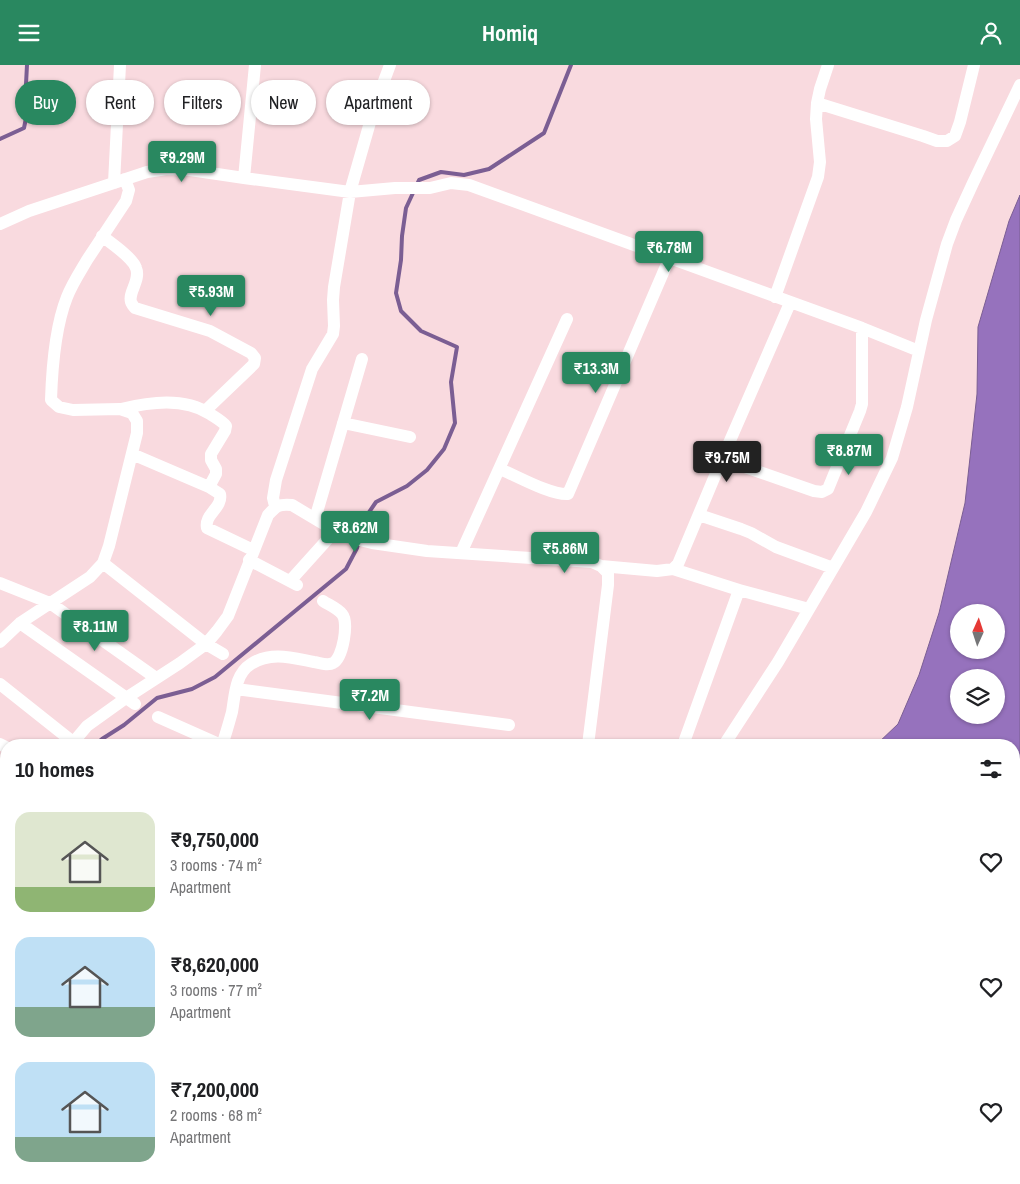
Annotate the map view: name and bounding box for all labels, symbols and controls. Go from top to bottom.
text: Homiq [482,18,538,48]
icon: menu [15,19,43,47]
icon: person [977,19,1005,47]
chip: Buy [15,80,76,125]
chip: Rent [86,80,154,125]
chip: Filters [164,80,241,125]
chip: New [251,80,316,125]
chip: Apartment [326,80,430,125]
pin: ₹9.29M [141,141,223,183]
text: ₹9.29M [159,146,205,168]
pin: ₹6.78M [628,231,710,273]
text: ₹6.78M [646,236,692,258]
pin: ₹5.93M [170,275,252,317]
text: ₹5.93M [188,280,234,302]
pin: ₹13.3M [555,351,637,394]
text: ₹13.3M [573,357,619,379]
pin: ₹8.87M [808,433,890,476]
text: ₹8.87M [826,439,872,461]
pin: ₹9.75M [686,441,768,483]
text: ₹9.75M [704,446,750,468]
pin: ₹8.62M [314,511,396,553]
text: ₹8.62M [332,516,378,538]
pin: ₹5.86M [524,531,606,574]
text: ₹5.86M [542,537,588,559]
north arrow [950,604,1005,659]
map controls [950,604,1005,724]
pin: ₹8.11M [54,609,136,652]
text: ₹8.11M [72,615,118,637]
button: layers [950,669,1005,724]
pin: ₹7.2M [335,679,405,721]
text: ₹7.2M [351,684,389,706]
text: 10 homes [15,755,94,784]
icon: filters [977,755,1005,783]
text: ₹9,750,000 [170,825,259,854]
icon: home [55,832,115,892]
icon: heart [977,848,1005,876]
text: 3 rooms · 74 m² [170,854,262,876]
text: Apartment [170,876,231,898]
text: ₹8,620,000 [170,950,259,979]
icon: home [55,957,115,1017]
icon: heart [977,973,1005,1001]
text: 3 rooms · 77 m² [170,979,262,1001]
text: Apartment [170,1001,231,1023]
text: ₹7,200,000 [170,1075,259,1104]
icon: home [55,1082,115,1142]
icon: heart [977,1098,1005,1126]
text: 2 rooms · 68 m² [170,1104,262,1126]
text: Apartment [170,1126,231,1148]

